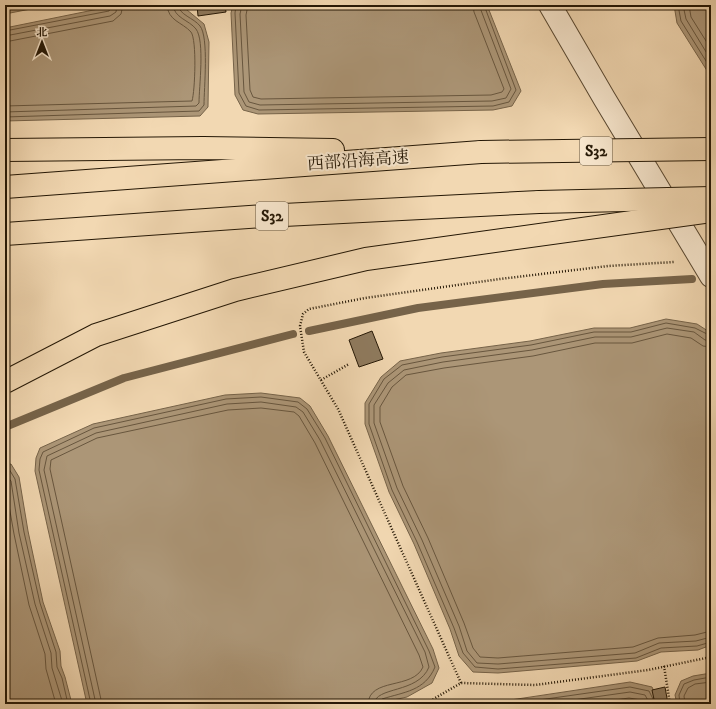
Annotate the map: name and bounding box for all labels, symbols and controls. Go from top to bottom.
north arrow [22,22,62,62]
text: 北 [37,26,48,40]
road number: S32 [580,137,612,165]
street label: 西部沿海高速 [306,146,410,176]
road number: S32 [256,202,288,230]

